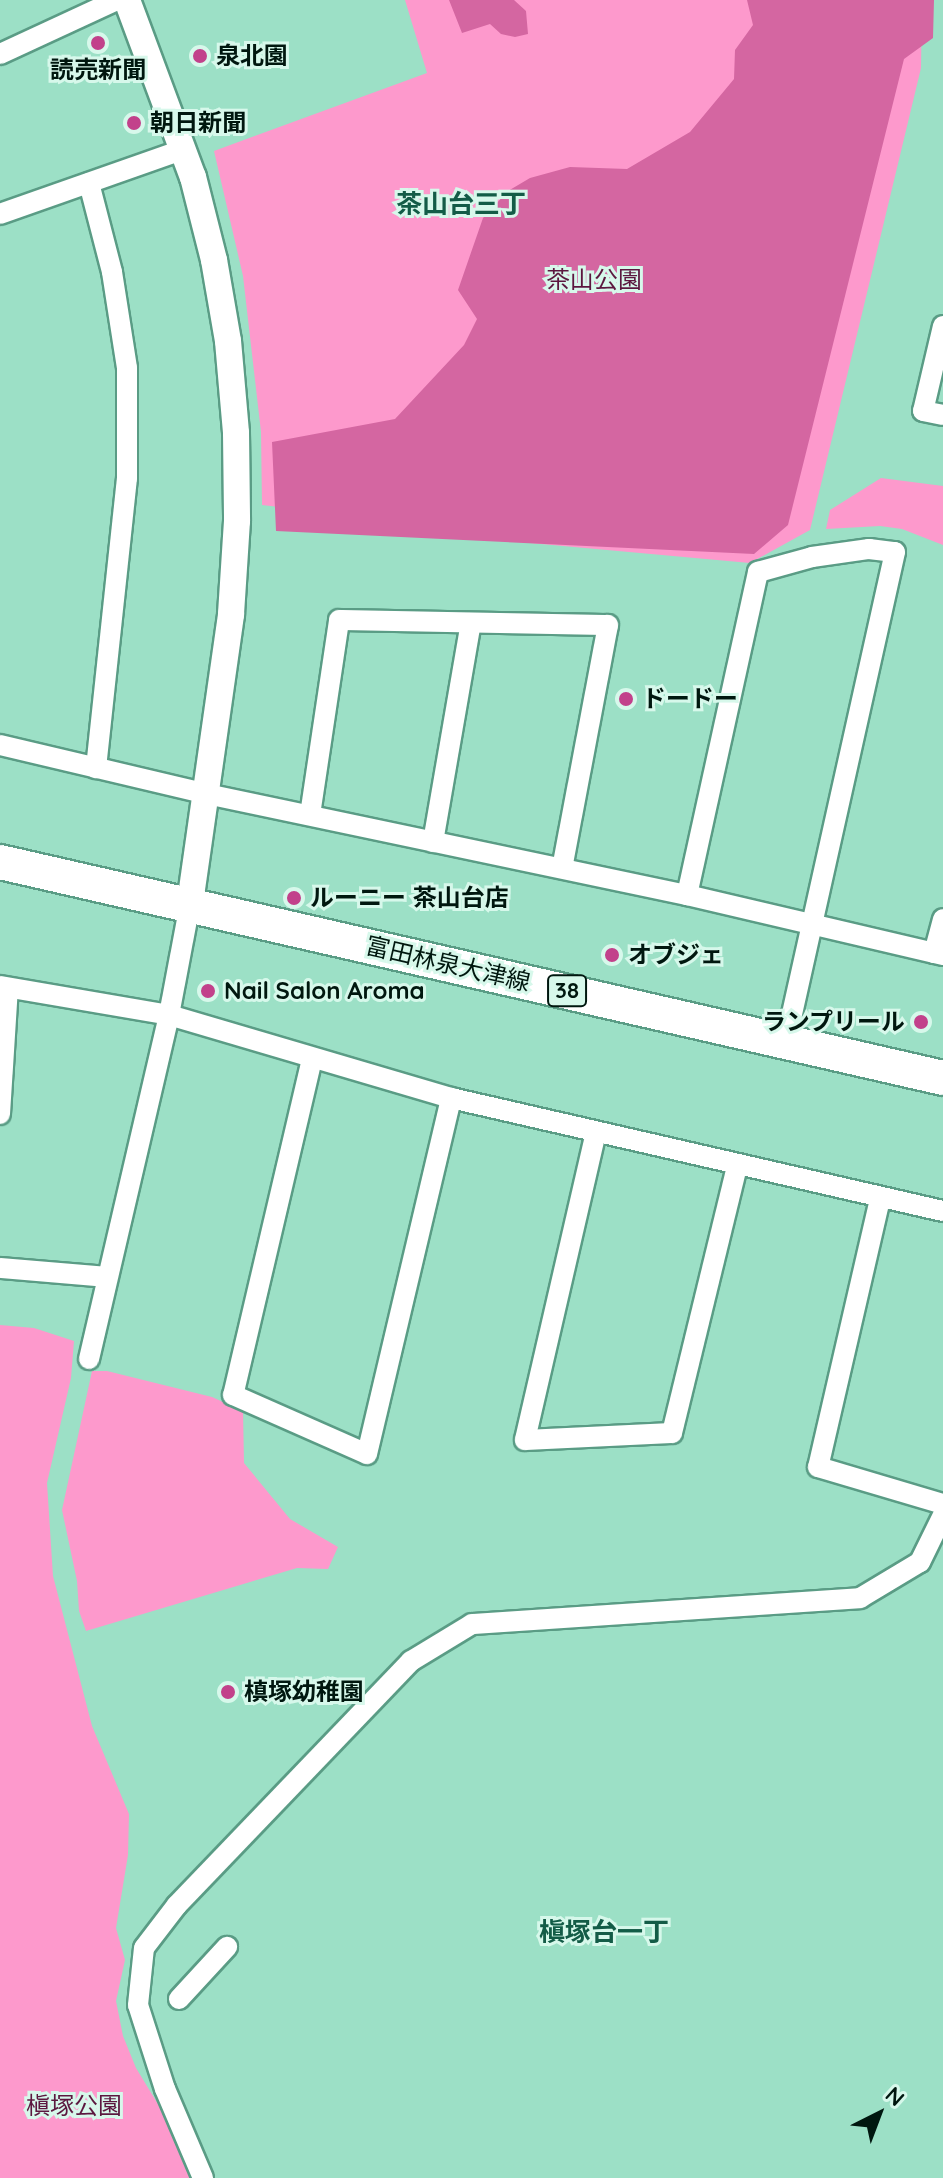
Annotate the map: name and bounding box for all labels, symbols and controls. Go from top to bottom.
marker: 読売新聞 [89,34,107,52]
place label: 泉北園 [216,42,288,70]
marker: 泉北園 [191,47,209,65]
place label: 読売新聞 [50,56,146,84]
place label: 朝日新聞 [150,109,246,137]
marker: 朝日新聞 [125,114,143,132]
district label: 茶山台三丁 [396,188,526,220]
park label: 茶山公園 [546,266,642,294]
place label: ドードー [642,685,738,713]
marker: ドードー [617,690,635,708]
place label: ルーニー 茶山台店 [310,884,509,912]
marker: ルーニー 茶山台店 [285,889,303,907]
street label: 富田林泉大津線 [363,931,533,997]
place label: オブジェ [628,941,724,969]
marker: オブジェ [603,946,621,964]
road number: 38 [547,973,587,1009]
place label: Nail Salon Aroma [224,977,425,1005]
marker: Nail Salon Aroma [199,982,217,1000]
place label: ランプリール [761,1008,905,1036]
marker: ランプリール [912,1013,930,1031]
place label: 槙塚幼稚園 [244,1678,364,1706]
marker: 槙塚幼稚園 [219,1683,237,1701]
district label: 槇塚台一丁 [539,1916,669,1948]
north arrow [839,2074,919,2154]
text: N [880,2080,910,2112]
park label: 槇塚公園 [26,2092,122,2120]

